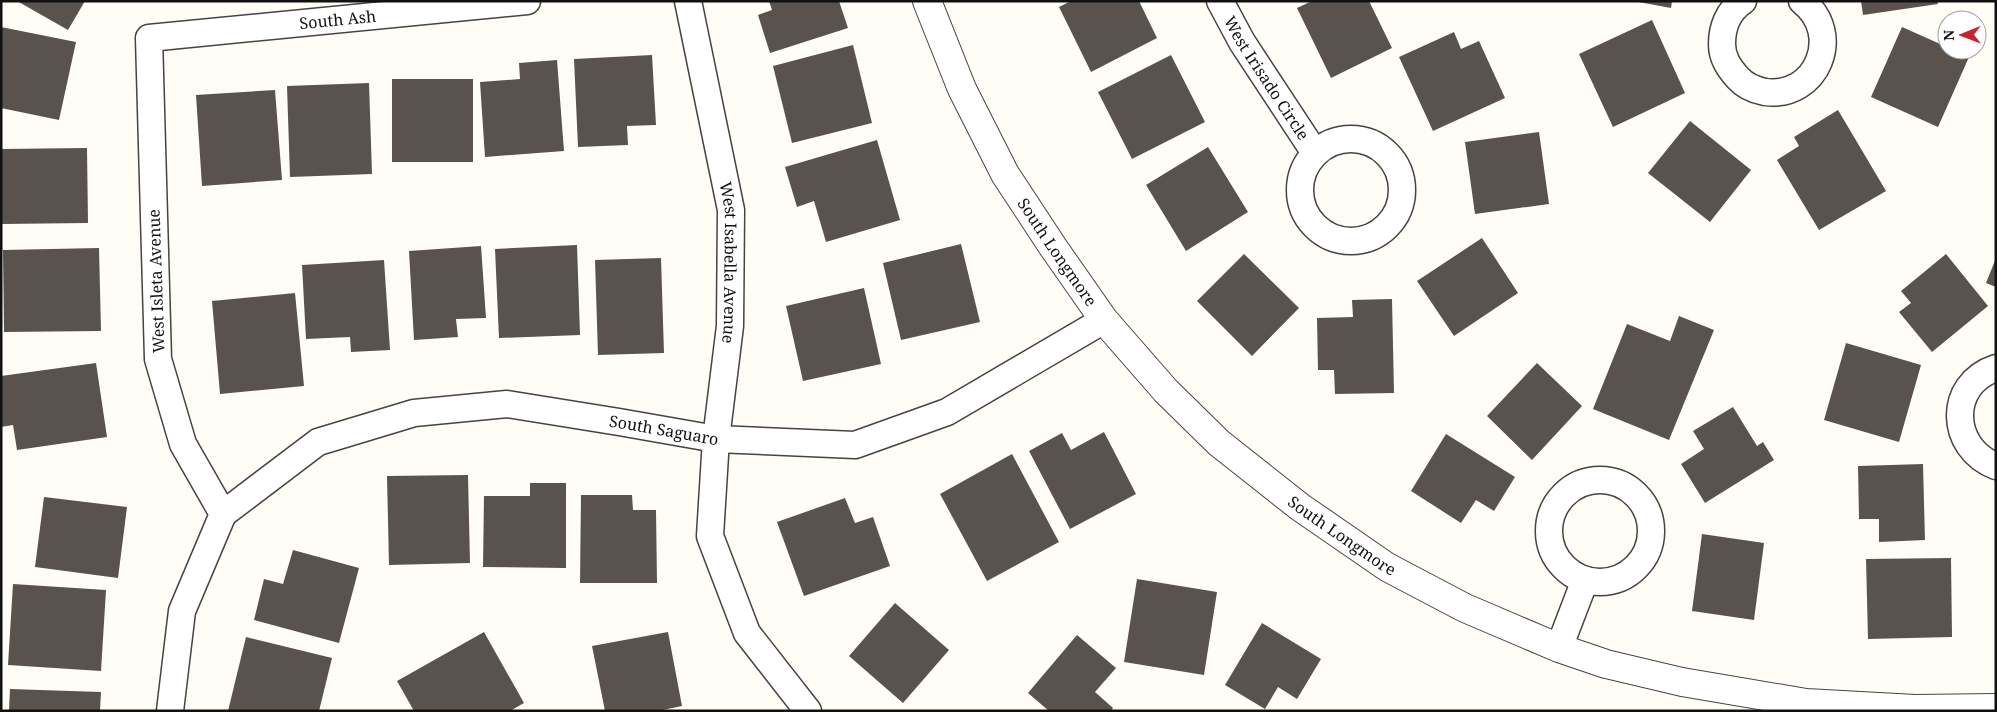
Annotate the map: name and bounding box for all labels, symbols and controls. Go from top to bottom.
street label: South Ash [298,5,377,34]
north arrow [1937,10,1987,60]
street label: West Irisado Circle [1219,12,1314,144]
text: N [1939,30,1958,41]
street label: West Isabella Avenue [714,180,742,345]
street label: South Longmore [1013,194,1102,311]
street label: West Isleta Avenue [142,209,170,353]
street label: South Saguaro [608,410,720,450]
street label: South Longmore [1283,491,1400,581]

